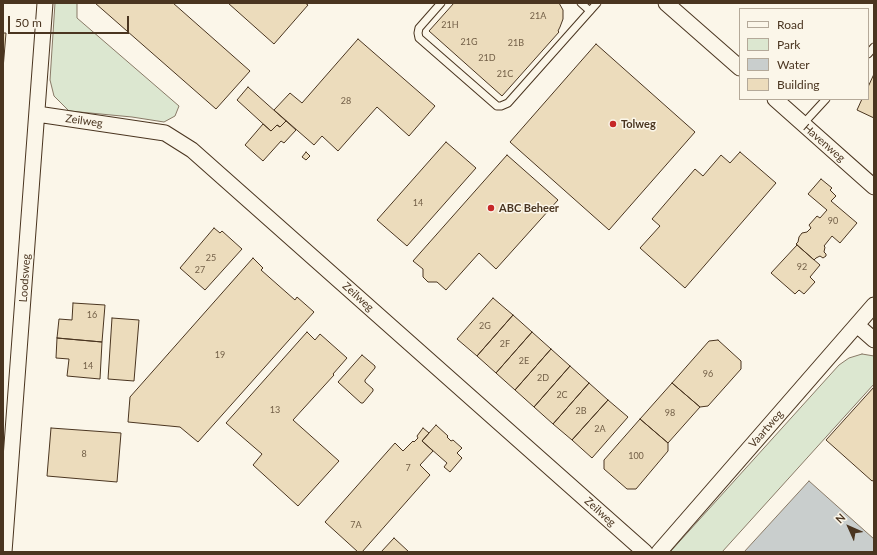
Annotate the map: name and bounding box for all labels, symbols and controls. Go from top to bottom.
scale bar [10,8,131,34]
legend [739,8,869,100]
house number: 21A [530,11,546,21]
text: 50 m [15,15,42,30]
text: Road [777,17,804,32]
house number: 21H [441,20,459,30]
house number: 21G [460,37,478,47]
text: Park [777,37,800,52]
house number: 21B [508,38,524,48]
house number: 21D [478,53,496,63]
text: Water [777,57,810,72]
house number: 21C [497,69,513,79]
text: Building [777,77,820,92]
house number: 28 [341,96,351,106]
street label: Zeilweg [65,112,103,130]
place label: Tolweg [621,117,656,131]
marker: Tolweg [608,119,618,129]
street label: Havenweg [800,121,848,165]
house number: 14 [413,198,423,208]
place label: ABC Beheer [499,201,559,215]
marker: ABC Beheer [486,203,496,213]
house number: 90 [828,216,838,226]
street label: Loodsweg [17,253,33,303]
house number: 25 [206,253,216,263]
house number: 92 [797,262,807,272]
house number: 27 [195,265,205,275]
street label: Zeilweg [340,280,376,314]
house number: 16 [87,310,97,320]
house number: 2G [479,321,491,331]
house number: 2F [500,339,510,349]
house number: 19 [215,350,225,360]
house number: 2E [519,356,529,366]
house number: 14 [83,361,93,371]
house number: 96 [703,369,713,379]
house number: 2D [537,373,549,383]
house number: 2C [556,390,568,400]
house number: 13 [270,405,280,415]
house number: 2B [575,406,587,416]
street label: Vaartweg [746,407,786,451]
house number: 98 [665,408,675,418]
house number: 2A [594,424,606,434]
house number: 8 [81,449,87,459]
house number: 100 [628,451,644,461]
house number: 7 [405,463,411,473]
street label: Zeilweg [582,495,618,529]
north arrow [829,507,869,547]
text: N [833,511,848,526]
house number: 7A [350,520,362,530]

